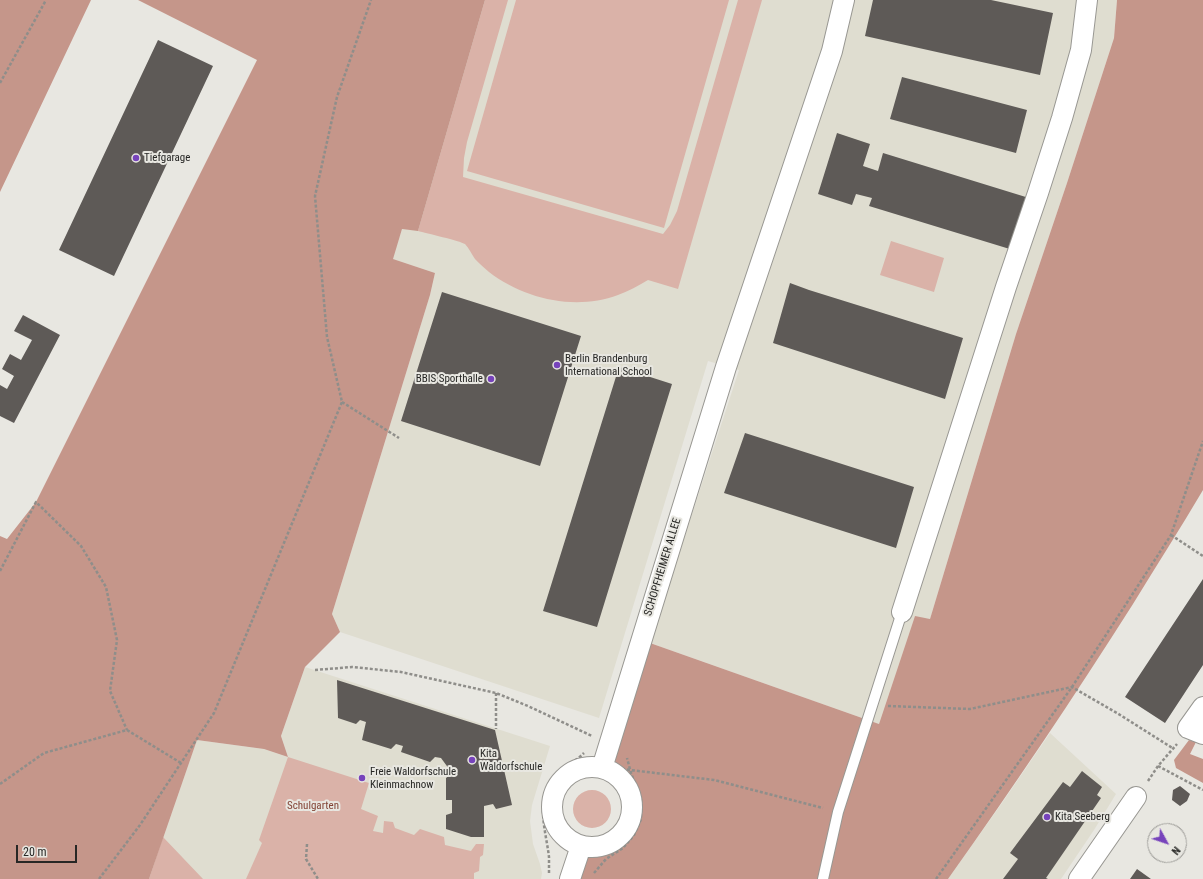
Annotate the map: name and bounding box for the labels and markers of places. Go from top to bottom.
place label: Tiefgarage [144,151,190,165]
marker: Tiefgarage [131,153,141,163]
place label: Berlin Brandenburg International School [565,352,652,378]
marker: Berlin Brandenburg International School [552,360,562,370]
place label: BBIS Sporthalle [416,372,483,386]
marker: BBIS Sporthalle [486,374,496,384]
place label: Kita Waldorfschule [480,747,542,773]
marker: Kita Waldorfschule [467,755,477,765]
place label: Freie Waldorfschule Kleinmachnow [370,765,456,791]
marker: Freie Waldorfschule Kleinmachnow [357,773,367,783]
place label: Kita Seeberg [1055,810,1110,824]
marker: Kita Seeberg [1042,812,1052,822]

